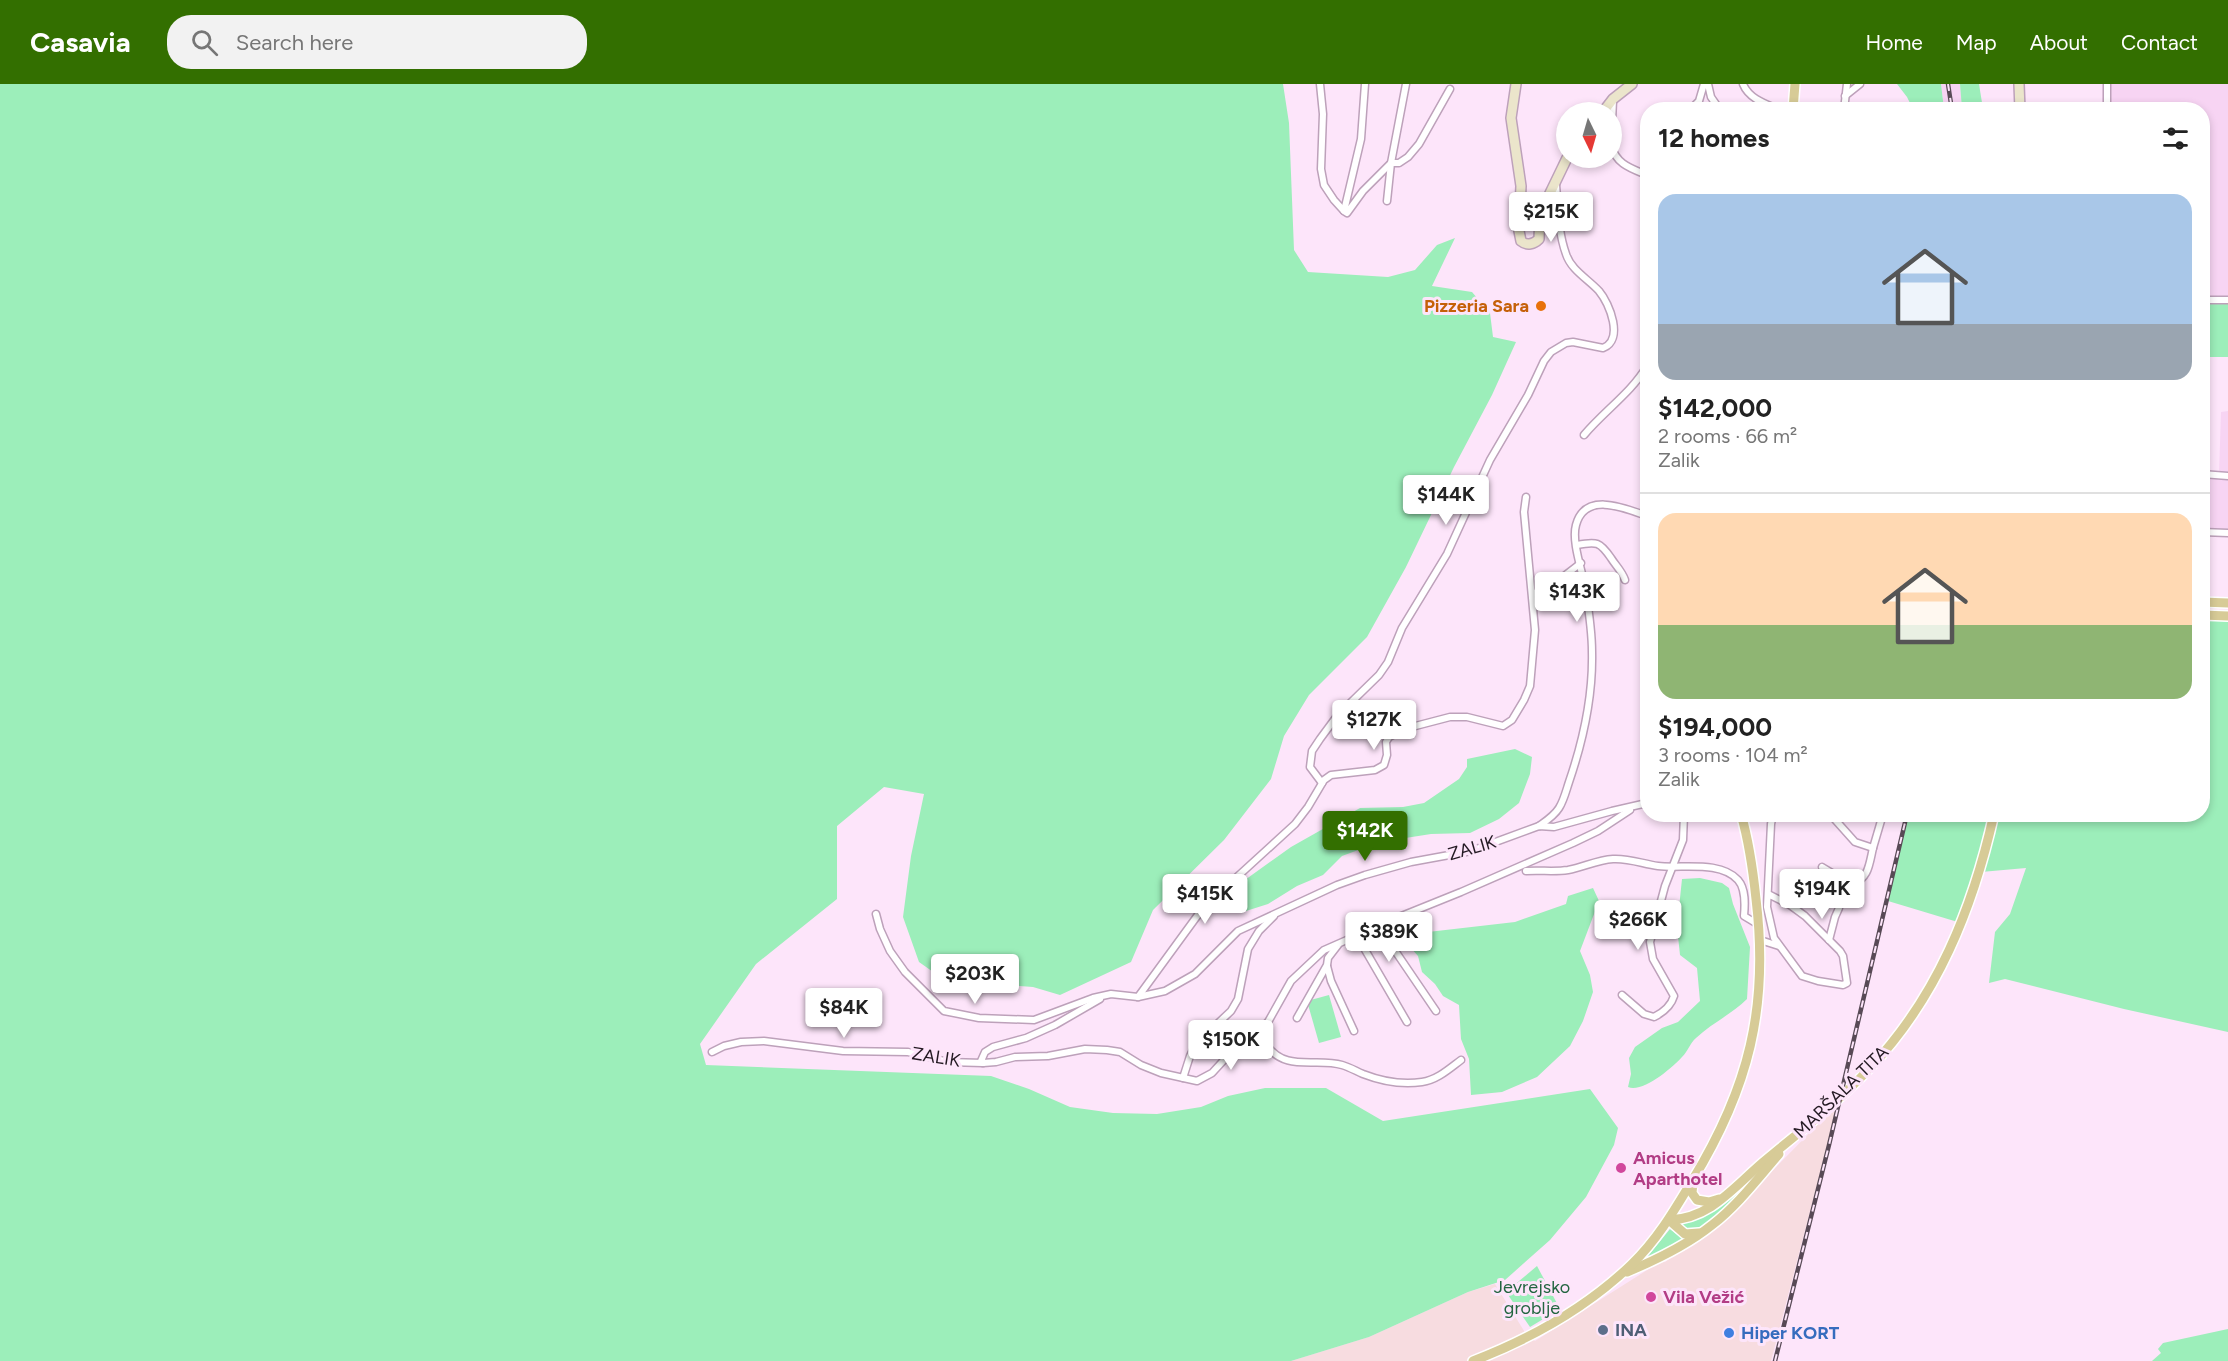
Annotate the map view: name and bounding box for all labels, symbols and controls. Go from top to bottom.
search box [167,15,587,69]
text: Casavia [30,25,131,59]
icon: search [188,26,221,59]
text: Search here [236,29,353,56]
text: Home [1866,30,1923,55]
text: Map [1956,30,1997,55]
text: About [2030,30,2088,55]
text: Contact [2121,30,2198,55]
north arrow [1556,102,1622,168]
map controls [1556,102,1622,168]
text: 12 homes [1658,122,1769,154]
icon: filters [2159,122,2192,155]
pin: $215K [1509,192,1593,243]
text: $215K [1523,199,1579,223]
icon: home [1871,233,1979,341]
place label: Pizzeria Sara [1424,295,1529,317]
marker: Pizzeria Sara [1534,299,1548,313]
text: $142,000 [1658,392,1772,424]
text: 2 rooms · 66 m² [1658,424,1797,448]
text: Zalik [1658,448,1700,472]
pin: $144K [1404,475,1488,526]
text: $144K [1417,482,1475,506]
icon: home [1871,552,1979,660]
pin: $143K [1535,572,1619,623]
text: $143K [1549,579,1605,603]
pin: $127K [1332,700,1416,751]
text: $127K [1346,707,1402,731]
text: $194,000 [1658,711,1772,743]
text: 3 rooms · 104 m² [1658,743,1808,767]
text: Zalik [1658,767,1700,791]
pin: $142K [1323,811,1407,862]
text: $142K [1336,818,1394,842]
street label: ZALIK [1445,831,1499,865]
pin: $194K [1780,869,1864,920]
pin: $415K [1163,874,1247,925]
text: $194K [1793,876,1851,900]
text: $415K [1176,881,1234,905]
pin: $266K [1596,900,1680,951]
text: $266K [1608,907,1668,931]
pin: $389K [1347,912,1431,963]
text: $389K [1359,919,1419,943]
pin: $203K [933,954,1017,1005]
text: $203K [945,961,1005,985]
pin: $84K [808,988,880,1039]
text: $84K [819,995,869,1019]
pin: $150K [1189,1020,1273,1071]
text: $150K [1202,1027,1260,1051]
street label: MARŠALA TITA [1789,1041,1893,1143]
street label: ZALIK [910,1042,962,1072]
place label: Amicus Aparthotel [1633,1147,1723,1190]
marker: Amicus Aparthotel [1614,1161,1628,1175]
park label: Jevrejsko groblje [1494,1276,1570,1319]
place label: Vila Vežić [1663,1286,1745,1308]
marker: Vila Vežić [1644,1290,1658,1304]
place label: INA [1615,1319,1647,1341]
place label: Hiper KORT [1741,1322,1840,1344]
marker: INA [1596,1323,1610,1337]
marker: Hiper KORT [1722,1326,1736,1340]

